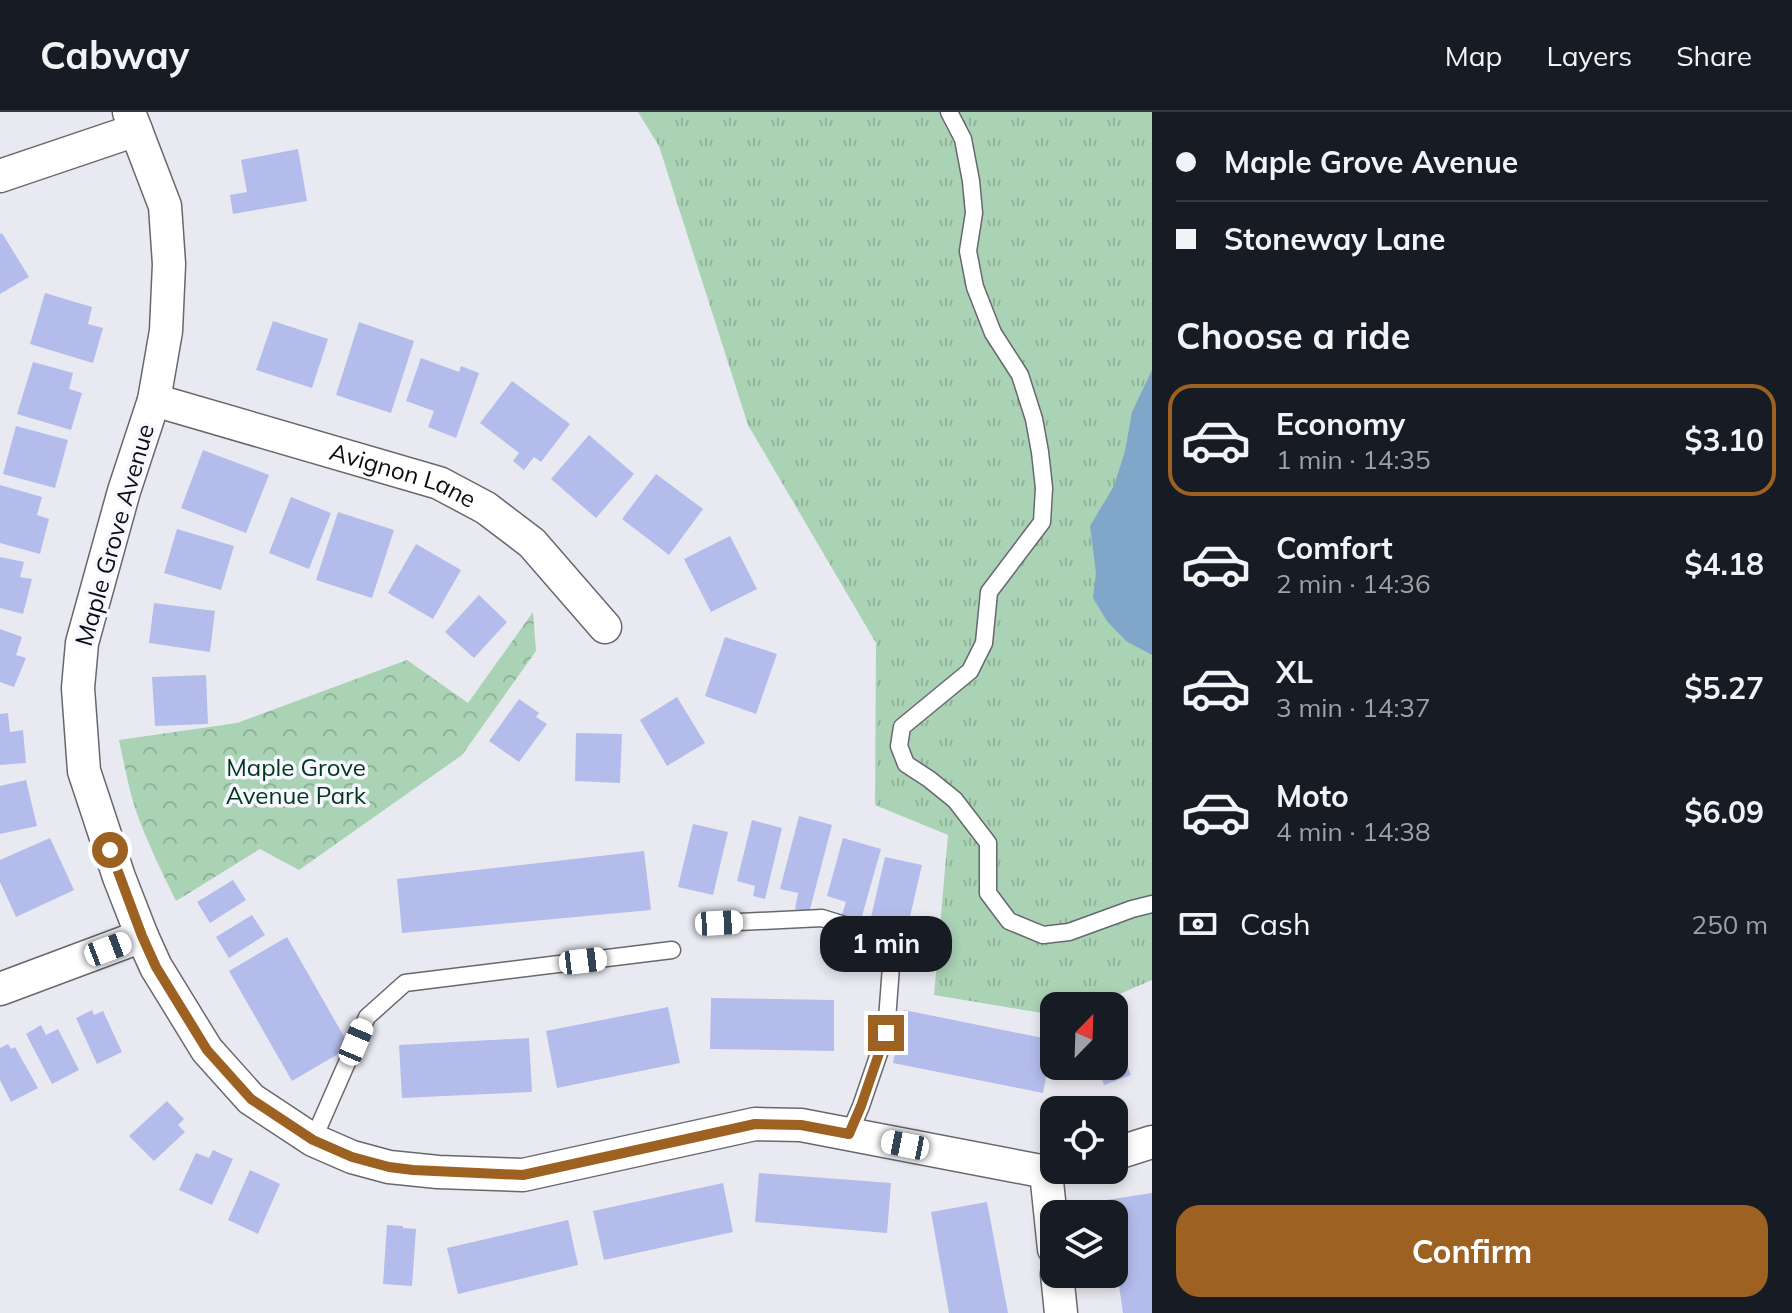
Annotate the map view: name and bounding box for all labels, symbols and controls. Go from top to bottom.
text: Cabway [40,31,189,79]
text: Map [1445,38,1502,73]
text: Layers [1546,38,1632,73]
text: Share [1676,38,1752,73]
text: Maple Grove Avenue [1224,143,1518,181]
text: Stoneway Lane [1224,220,1446,258]
text: Choose a ride [1176,313,1410,358]
icon: car [1180,404,1252,476]
text: Economy [1276,405,1405,443]
street label: Maple Grove Avenue [68,420,160,649]
text: $3.10 [1685,421,1764,459]
street label: Avignon Lane [326,436,481,514]
text: 1 min · 14:35 [1276,443,1431,476]
icon: car [1180,528,1252,600]
text: Comfort [1276,529,1393,567]
text: $4.18 [1685,545,1764,583]
text: 2 min · 14:36 [1276,567,1431,600]
icon: car [1180,652,1252,724]
text: XL [1276,653,1313,691]
text: $5.27 [1685,669,1764,707]
text: 3 min · 14:37 [1276,691,1431,724]
park label: Maple Grove Avenue Park [226,752,367,810]
icon: car [1180,776,1252,848]
text: Moto [1276,777,1349,815]
text: $6.09 [1685,793,1764,831]
text: 4 min · 14:38 [1276,815,1431,848]
route start [92,832,128,868]
icon: cash [1176,902,1220,946]
text: Cash [1240,905,1311,943]
text: 250 m [1692,908,1768,941]
car [694,910,744,936]
callout: 1 min [820,917,952,973]
text: 1 min [852,927,920,960]
car [81,929,135,969]
car [558,946,608,976]
north arrow [1040,992,1128,1080]
map controls [1040,992,1128,1288]
car [336,1015,376,1069]
route end [868,1015,904,1051]
button: locate [1040,1096,1128,1184]
car [879,1129,931,1161]
button: layers [1040,1200,1128,1288]
button: Confirm [1176,1205,1768,1297]

